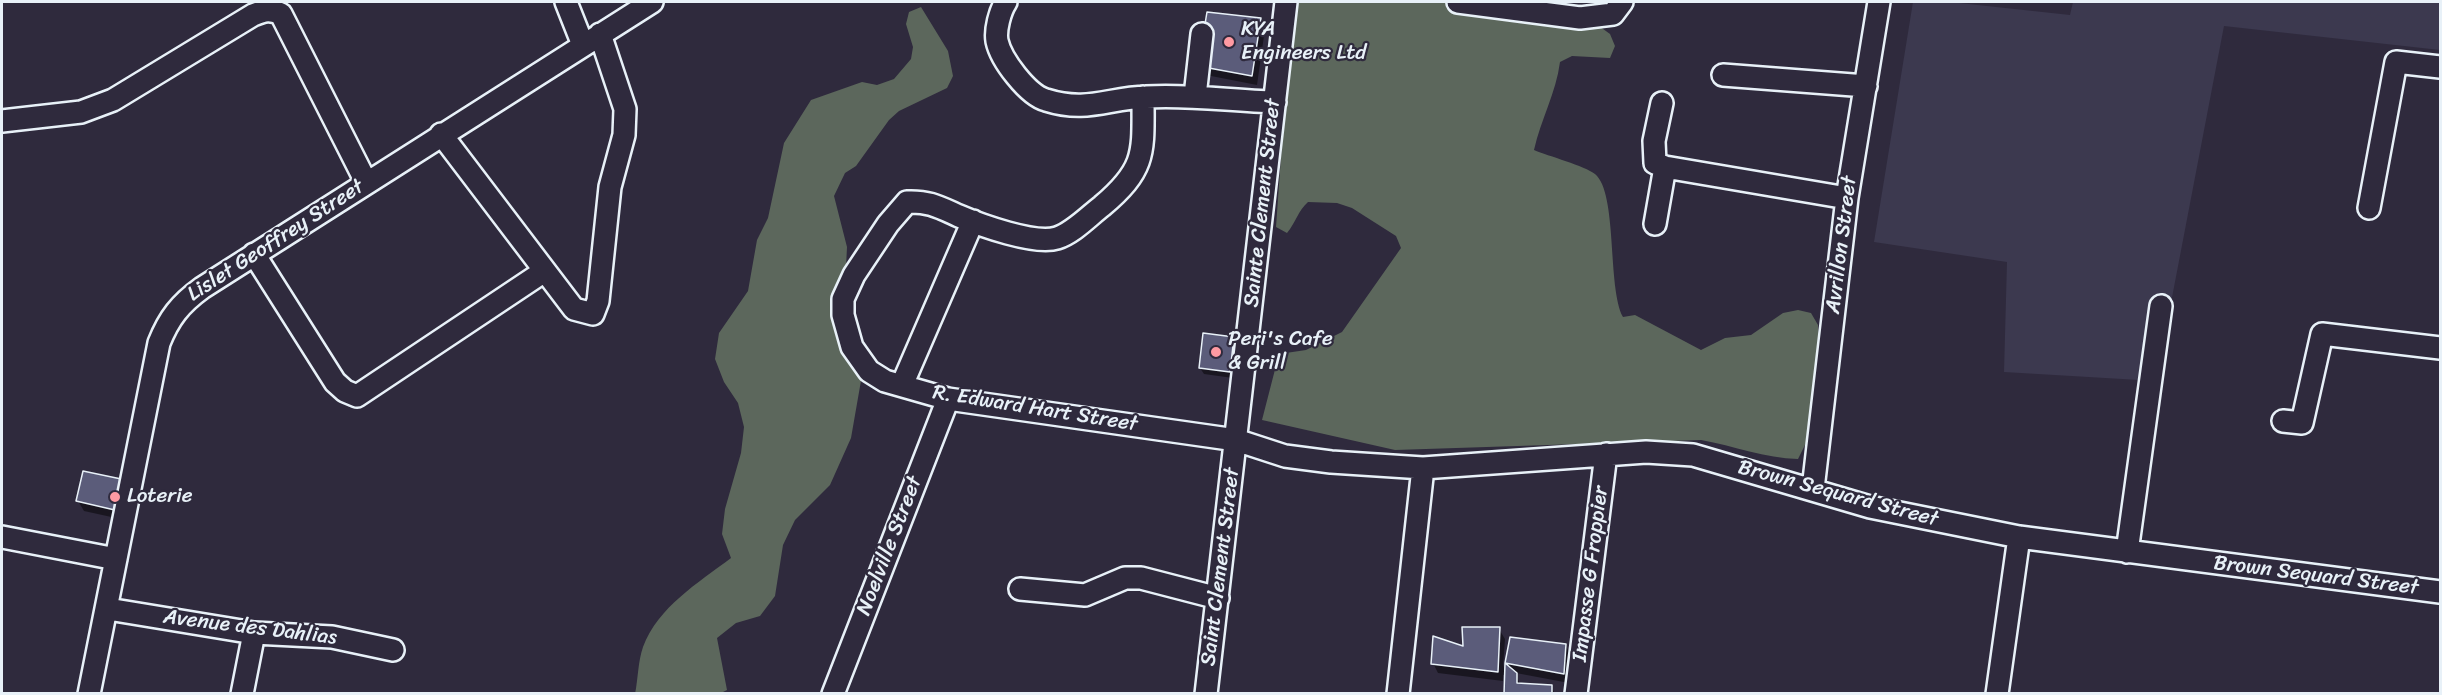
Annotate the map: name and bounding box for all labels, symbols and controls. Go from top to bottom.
place label: KYA Engineers Ltd [1241,17,1366,67]
marker: KYA Engineers Ltd [1222,35,1236,49]
street label: Sainte Clement Street [1240,98,1286,308]
street label: Lislet Geoffrey Street [183,175,369,307]
street label: Avrillon Street [1821,175,1863,315]
place label: Peri's Cafe & Grill [1228,327,1333,377]
marker: Peri's Cafe & Grill [1209,345,1223,359]
street label: R. Edward Hart Street [931,380,1139,438]
street label: Brown Sequard Street [1735,455,1941,533]
street label: Saint Clement Street [1196,467,1246,667]
street label: Noelville Street [852,473,928,619]
place label: Loterie [127,484,193,510]
street label: Impasse G Froppier [1568,485,1614,663]
marker: Loterie [108,490,122,504]
street label: Brown Sequard Street [2212,551,2420,601]
street label: Avenue des Dahlias [162,605,338,651]

